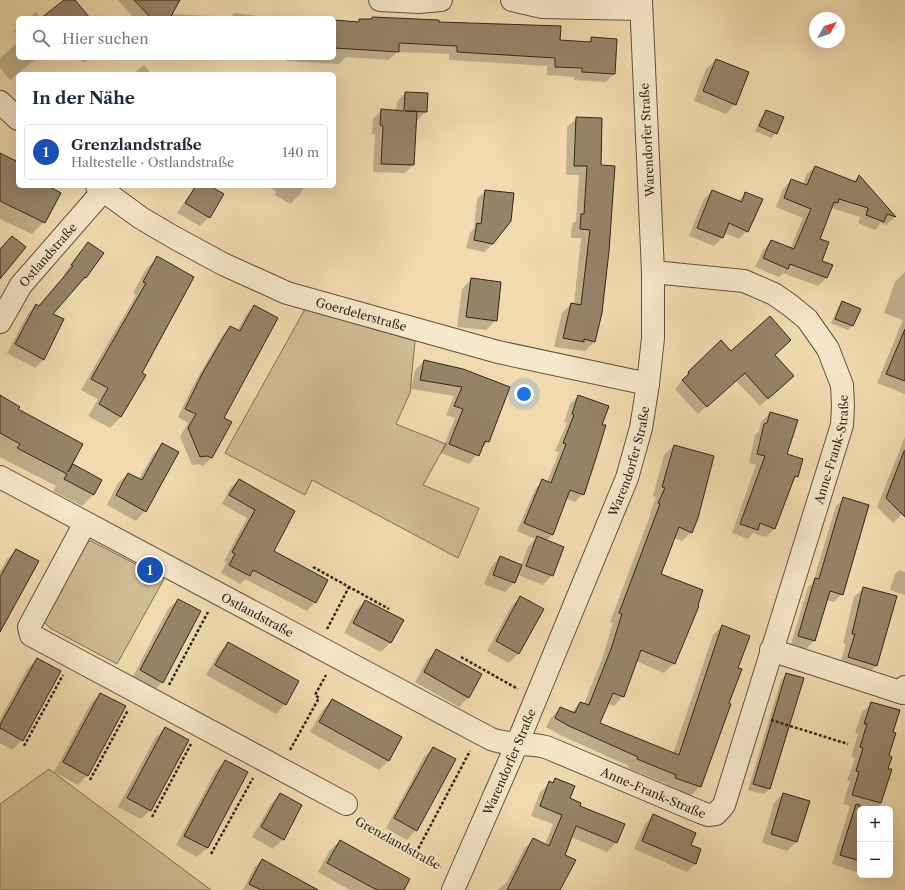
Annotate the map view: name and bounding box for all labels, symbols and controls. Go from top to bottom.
north arrow [809,12,845,48]
search box [16,16,336,60]
icon: search [30,27,52,49]
text: Hier suchen [62,29,149,48]
street label: Warendorfer Straße [637,82,658,198]
text: In der Nähe [32,88,135,108]
text: Grenzlandstraße [71,135,202,154]
text: 1 [43,144,49,160]
text: 140 m [282,144,319,160]
text: Haltestelle · Ostlandstraße [71,154,234,170]
street label: Ostlandstraße [16,219,80,290]
street label: Goerdelerstraße [314,294,409,334]
your location [514,384,534,404]
street label: Anne-Frank-Straße [810,394,851,507]
street label: Warendorfer Straße [604,405,652,519]
pin: 1 [137,555,163,585]
street label: Ostlandstraße [219,589,297,640]
street label: Warendorfer Straße [479,706,538,818]
street label: Anne-Frank-Straße [598,763,708,821]
map controls [857,806,893,878]
button: + [857,806,893,842]
street label: Grenzlandstraße [353,813,444,873]
button: − [857,842,893,878]

